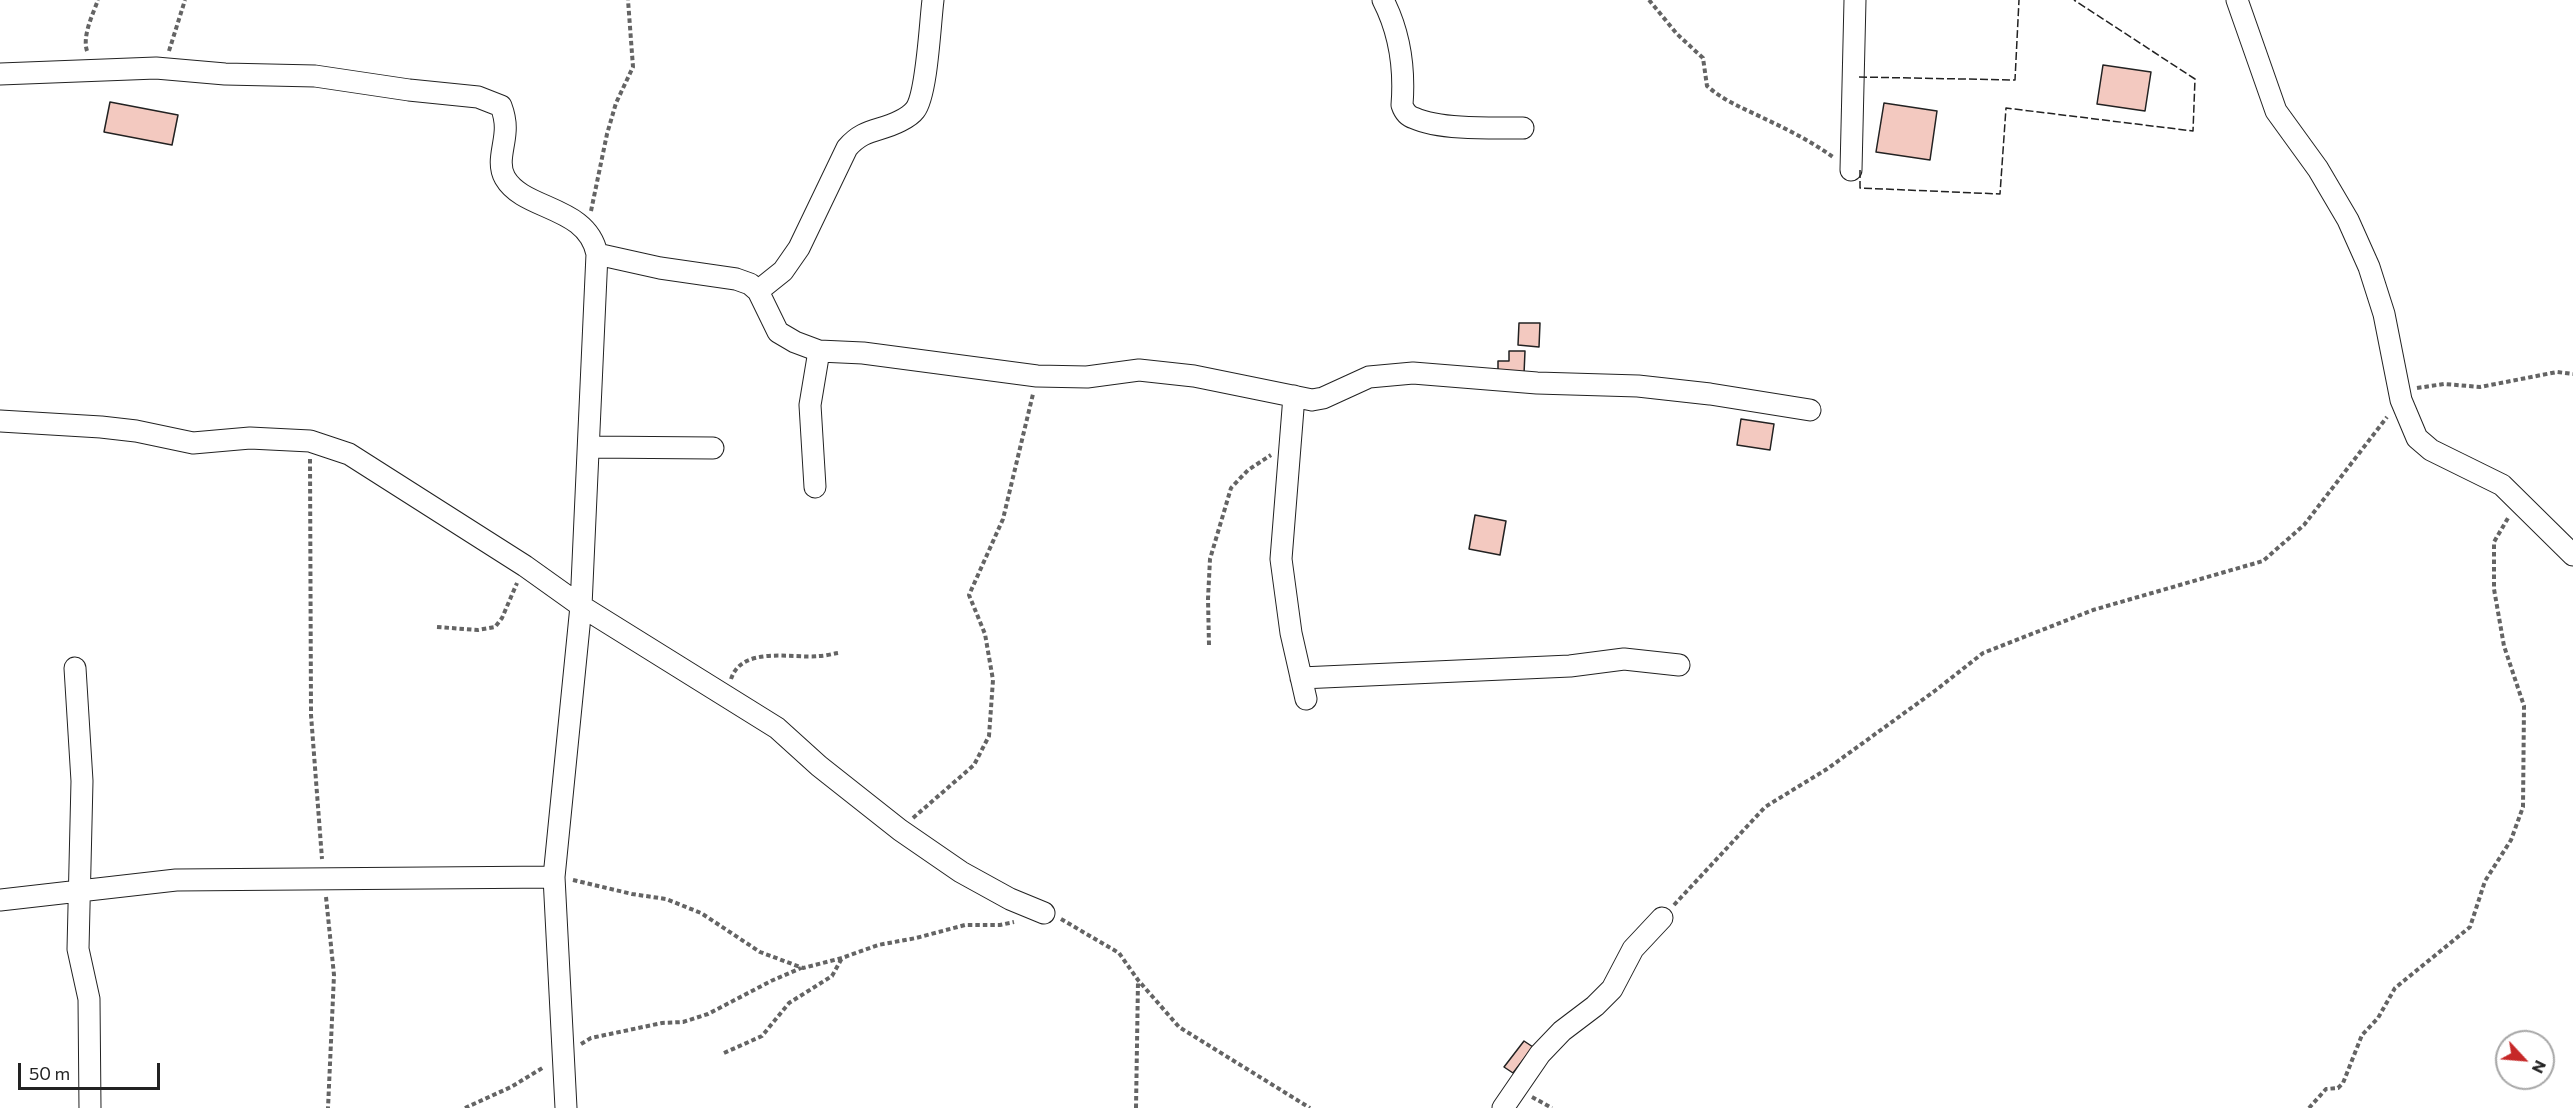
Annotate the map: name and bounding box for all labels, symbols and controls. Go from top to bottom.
north arrow [2495,1030,2555,1090]
scale bar [21,1051,164,1089]
text: N [2529,1058,2551,1077]
text: 50 m [29,1062,70,1084]

